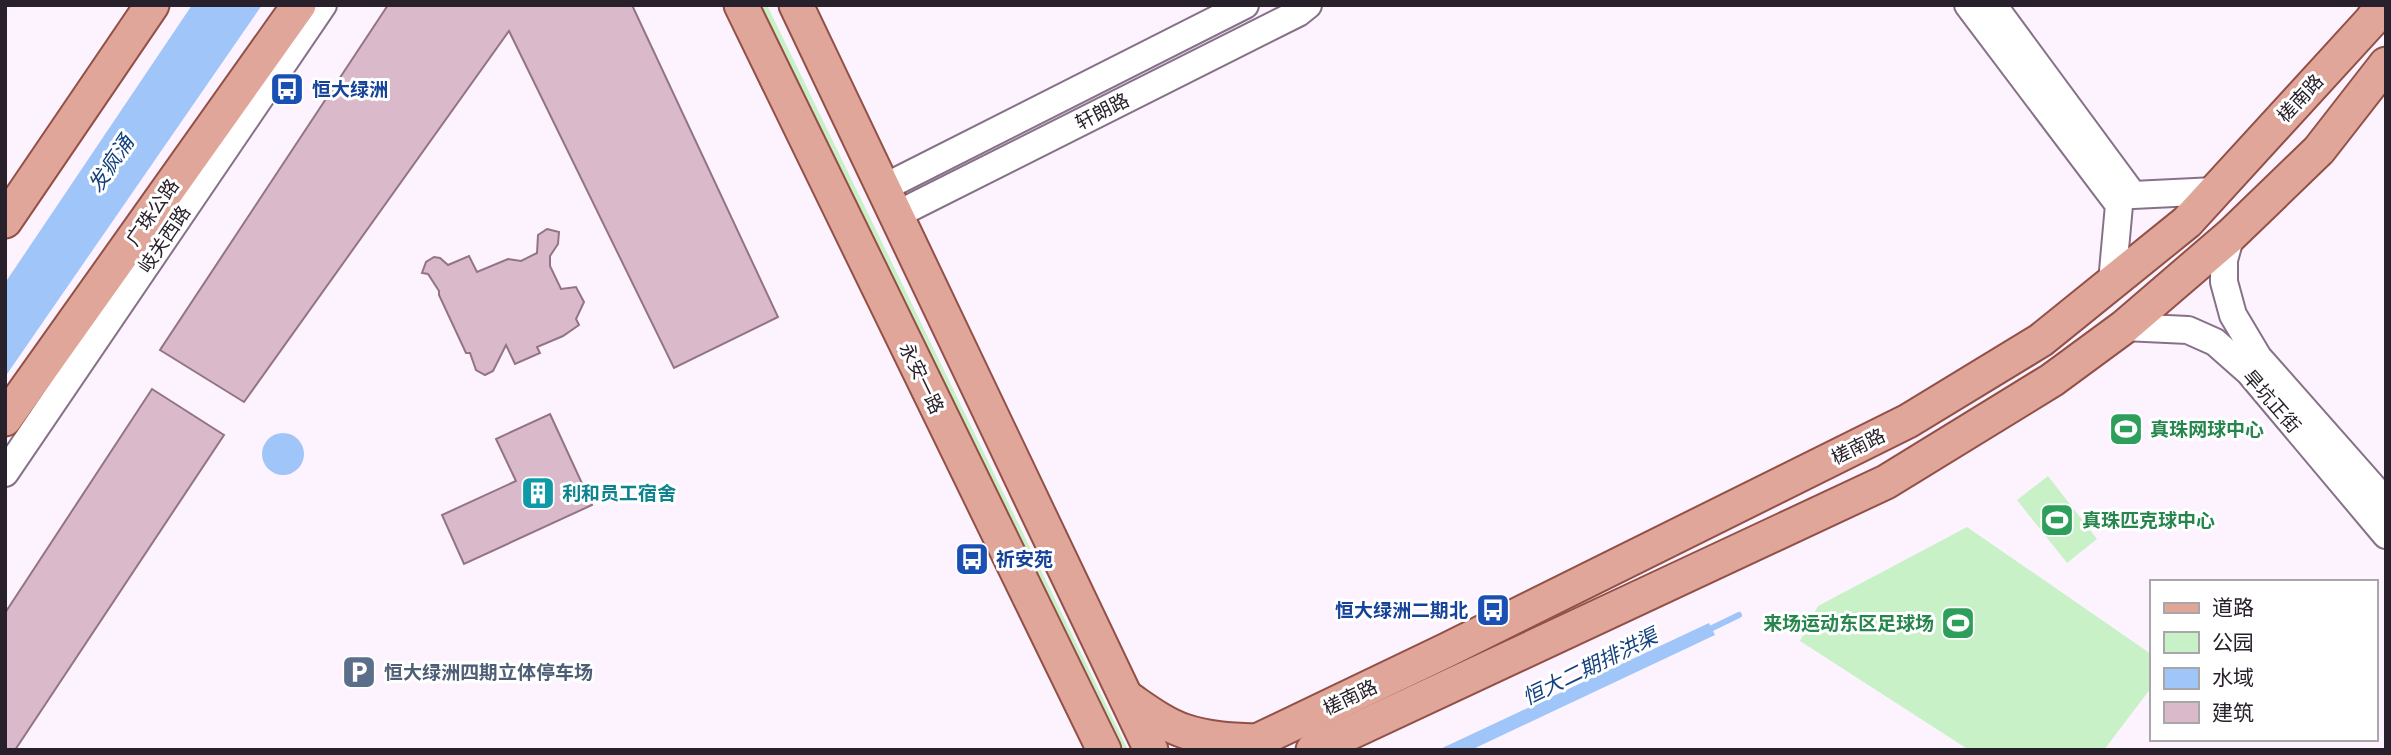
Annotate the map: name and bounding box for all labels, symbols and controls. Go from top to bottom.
street label: 槎南路 [2272,69,2328,127]
bus stop icon: 恒大绿洲 [268,70,306,108]
place label: 恒大绿洲 [312,77,388,101]
street label: 轩朗路 [1071,87,1133,135]
water label: 发疯涌 [82,128,140,197]
street label: 广珠公路 [120,174,184,250]
street label: 岐关西路 [133,201,195,277]
street label: 永安一路 [895,339,949,417]
street label: 旱坑正街 [2238,364,2306,438]
sports icon: 真珠网球中心 [2107,410,2145,448]
place label: 真珠网球中心 [2150,417,2264,441]
street label: 槎南路 [1827,423,1889,469]
building icon: 利和员工宿舍 [519,474,557,512]
place label: 利和员工宿舍 [562,481,676,505]
sports icon: 真珠匹克球中心 [2038,501,2076,539]
place label: 真珠匹克球中心 [2082,508,2215,532]
bus stop icon: 祈安苑 [953,540,991,578]
place label: 祈安苑 [996,547,1053,571]
legend [2150,580,2377,741]
bus stop icon: 恒大绿洲二期北 [1474,591,1512,629]
text: 道路 [2212,594,2254,620]
place label: 恒大绿洲二期北 [1335,598,1468,622]
sports icon: 来场运动东区足球场 [1939,604,1977,642]
place label: 来场运动东区足球场 [1763,611,1934,635]
water label: 恒大二期排洪渠 [1518,621,1664,710]
text: 公园 [2212,629,2254,655]
parking icon: 恒大绿洲四期立体停车场 [340,653,378,691]
place label: 恒大绿洲四期立体停车场 [384,660,593,684]
text: 水域 [2212,664,2254,690]
street label: 槎南路 [1319,674,1381,720]
text: 建筑 [2212,699,2254,725]

